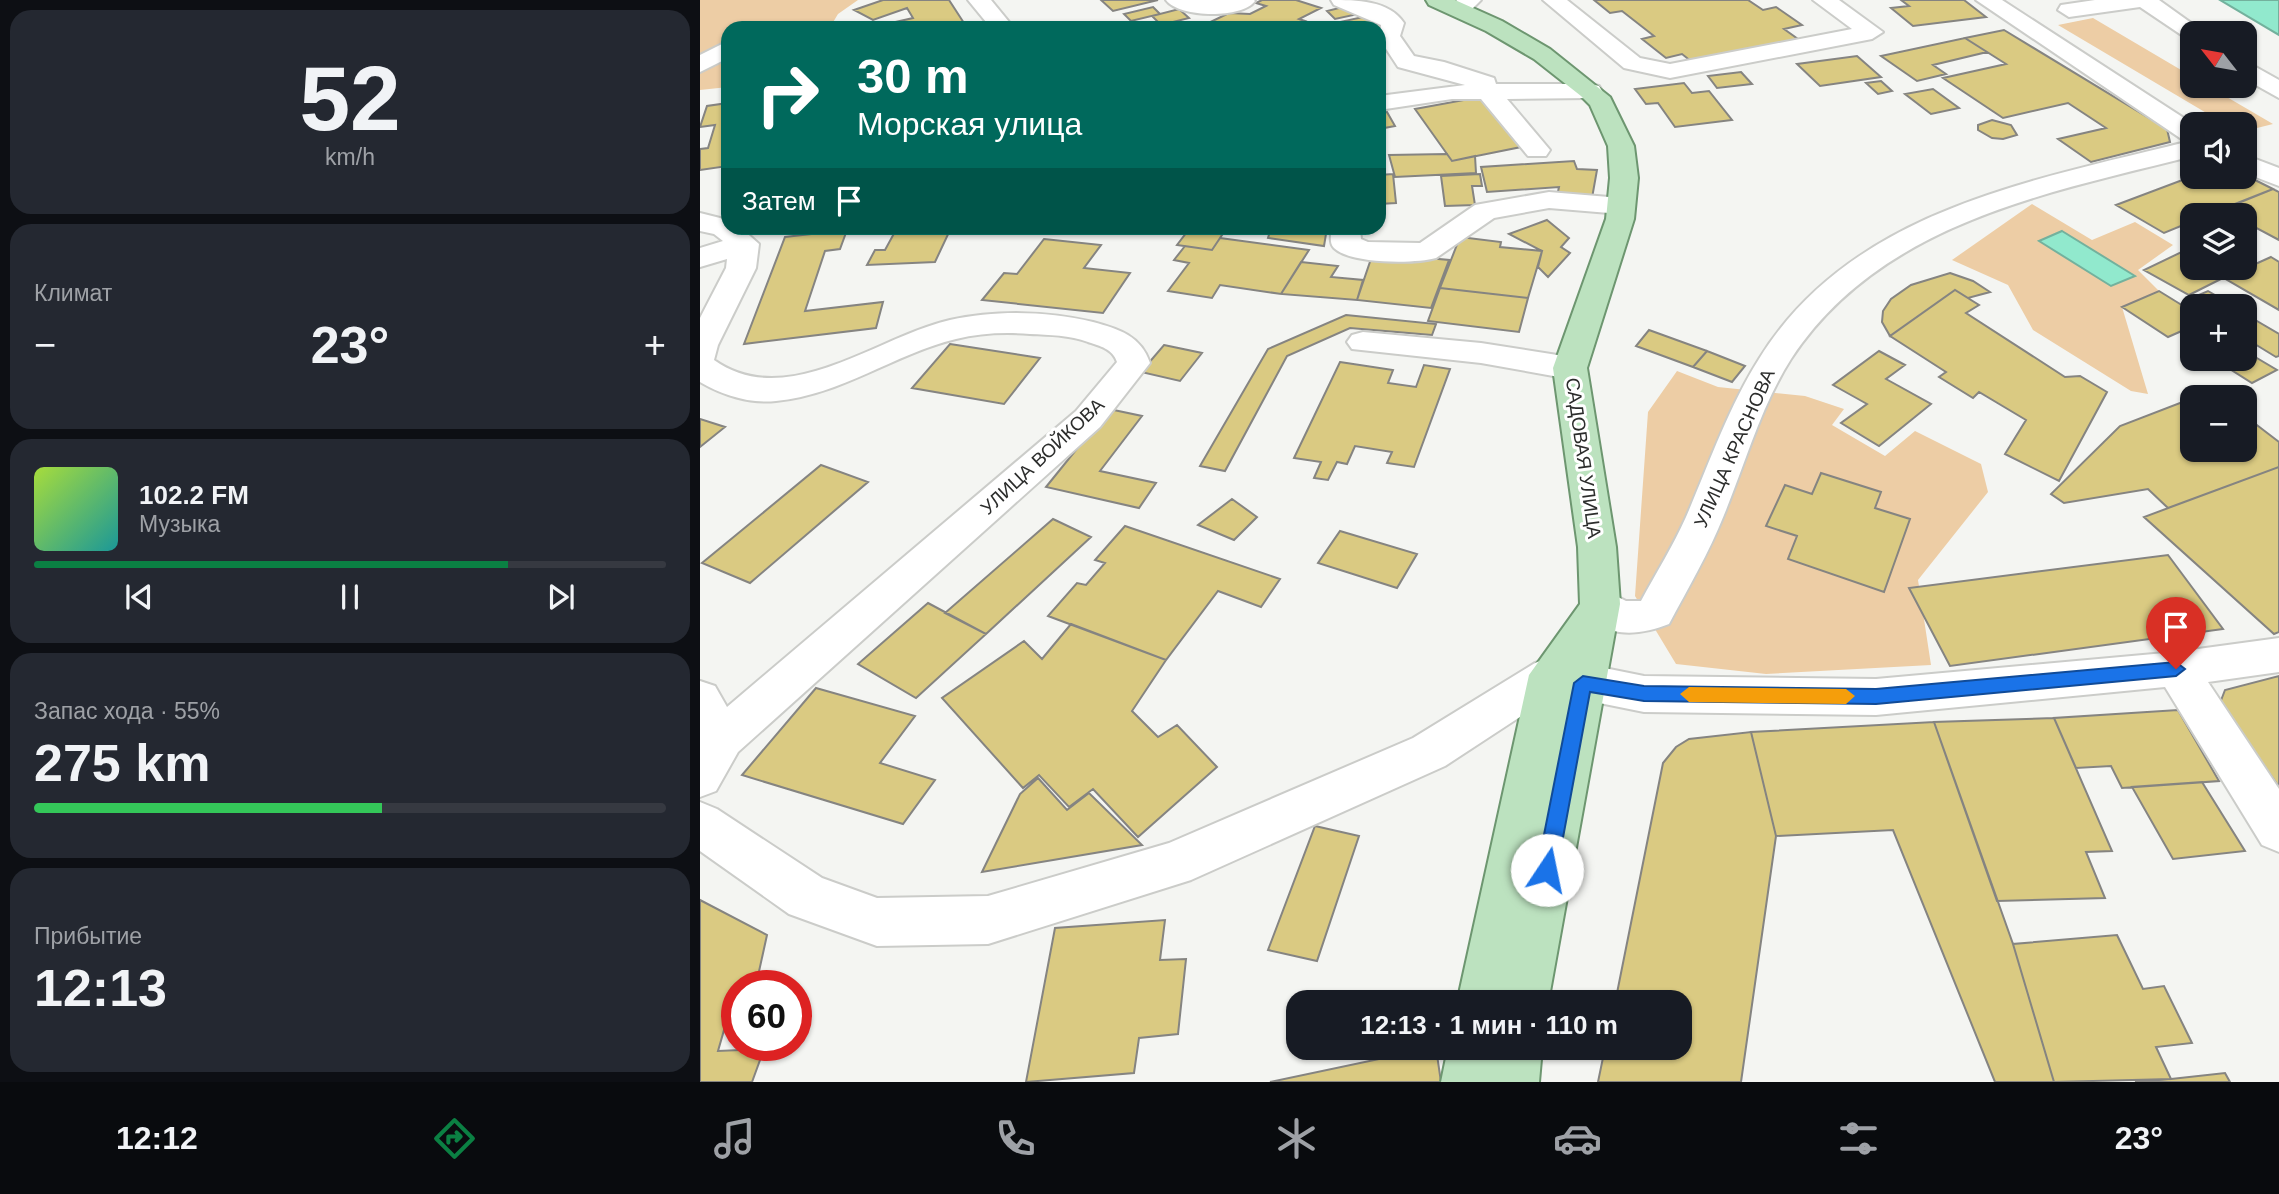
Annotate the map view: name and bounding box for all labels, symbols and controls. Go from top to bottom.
north arrow [2180,21,2258,98]
map controls [2180,21,2257,462]
text: 52 [299,48,401,149]
icon: right [742,49,833,140]
text: 30 m [857,49,969,103]
text: Морская улица [857,106,1082,142]
button: sound [2180,112,2257,189]
text: km/h [325,144,375,170]
icon: arrive [830,182,868,220]
text: Затем [742,186,816,216]
button: layers [2180,203,2257,280]
text: Климат [34,280,112,306]
button: + [2180,294,2257,371]
text: 23° [311,316,389,374]
text: − [34,324,56,366]
text: + [644,324,666,366]
street label: УЛИЦА КРАСНОВА [1690,365,1779,531]
street label: САДОВАЯ УЛИЦА [1562,376,1605,540]
button: − [2180,385,2257,462]
street label: УЛИЦА ВОЙКОВА [977,394,1108,519]
text: 102.2 FM [139,480,249,510]
text: Музыка [139,511,220,537]
icon: previous [120,578,158,616]
icon: pause [331,578,369,616]
icon: next [542,578,580,616]
pin [2146,597,2206,669]
icon: arrive [2157,608,2195,646]
text: Запас хода · 55% [34,698,220,724]
text: 275 km [34,734,210,792]
position arrow [1510,833,1584,907]
text: Прибытие [34,923,142,949]
text: 12:13 [34,959,167,1017]
speed limit sign: 60 [721,970,812,1061]
text: 12:13 · 1 мин · 110 m [1360,1010,1618,1040]
icon: directions [430,1114,479,1163]
icon: music [710,1114,759,1163]
icon: phone [991,1114,1040,1163]
icon: climate [1272,1114,1321,1163]
icon: car [1553,1114,1602,1163]
icon: filters [1834,1114,1883,1163]
text: 12:12 [116,1120,198,1156]
text: 23° [2115,1120,2163,1156]

